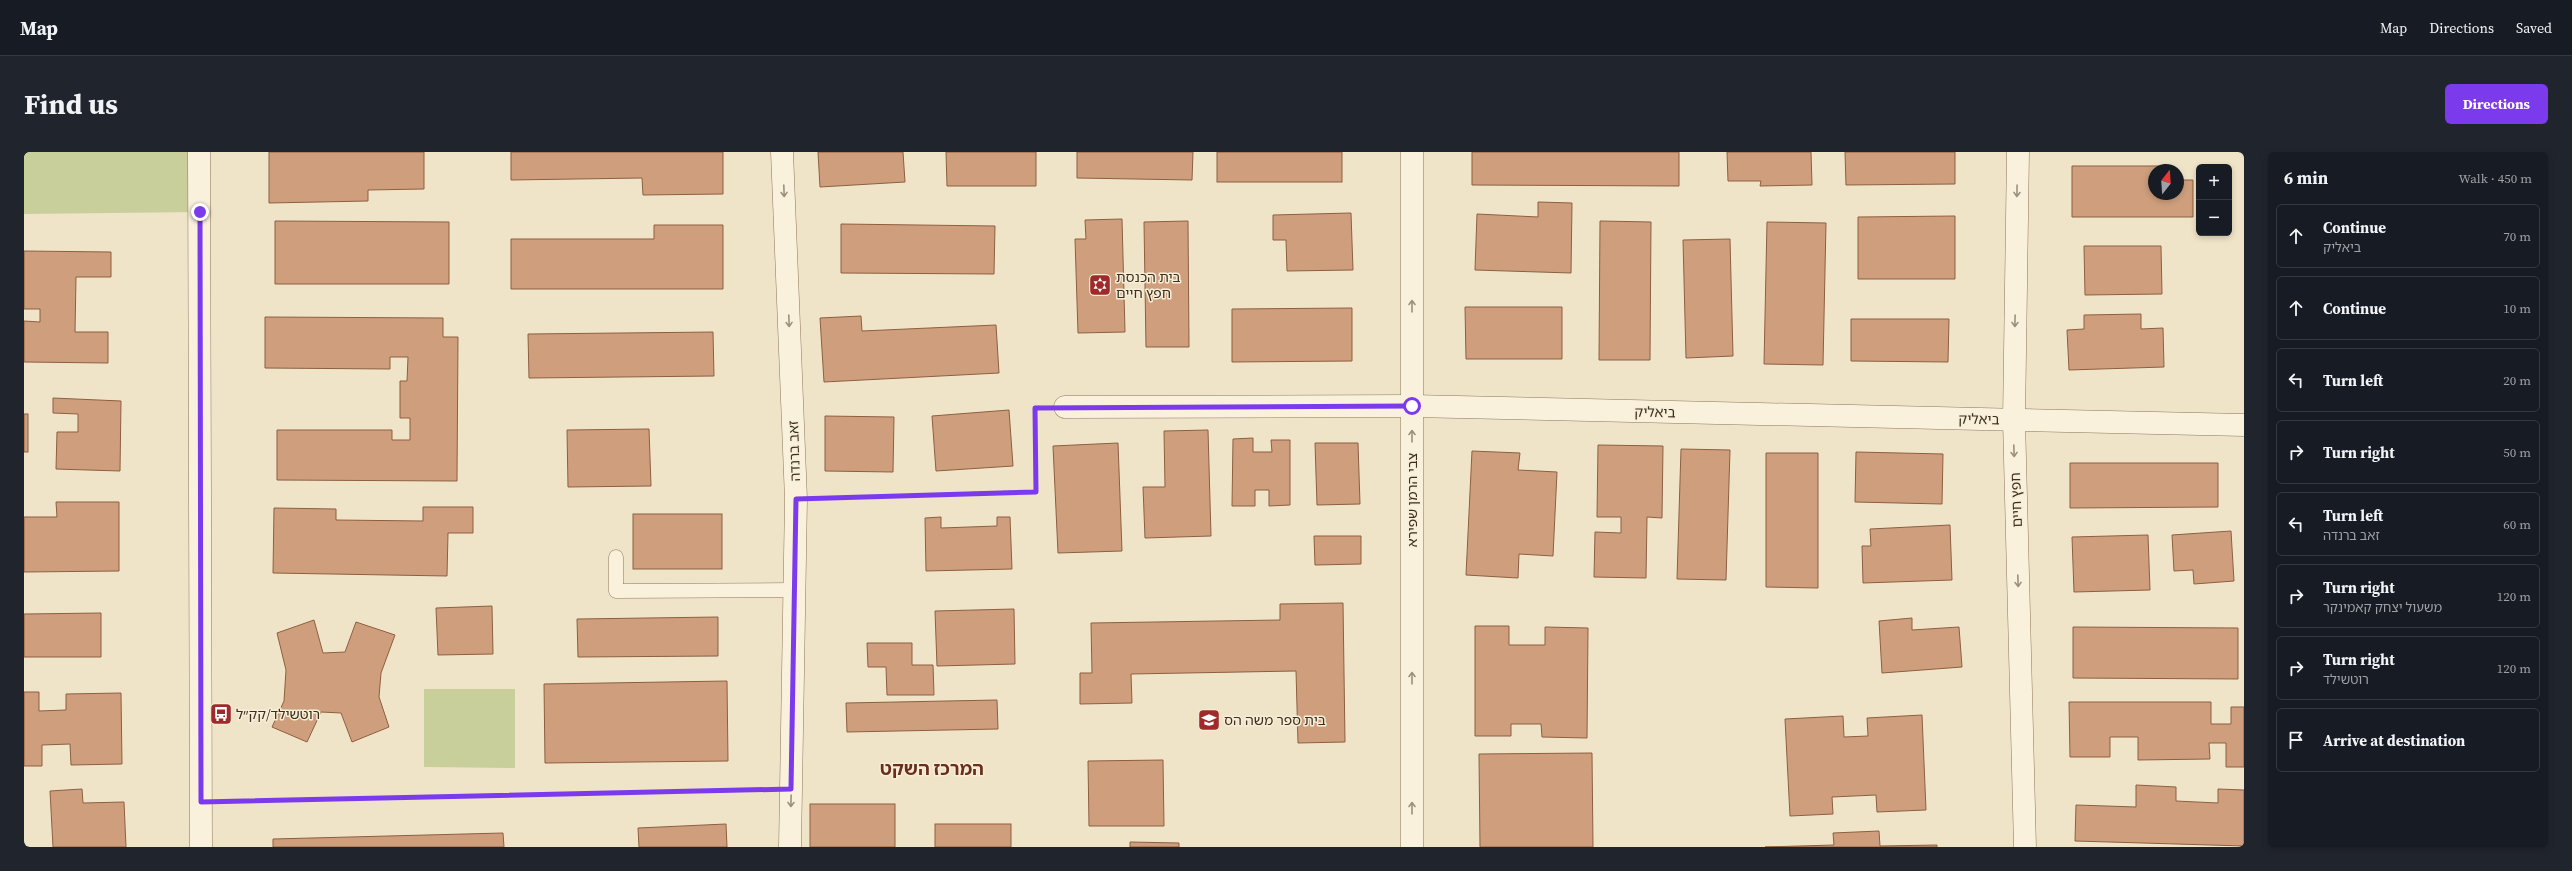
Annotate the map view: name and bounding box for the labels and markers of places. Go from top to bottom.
place label: בית הכנסת חפץ חיים [1116,267,1181,303]
synagogue icon: בית הכנסת חפץ חיים [1087,272,1113,298]
bus stop icon: רוטשילד/קק״ל [208,701,234,727]
place label: רוטשילד/קק״ל [236,704,320,724]
school or university icon: בית ספר משה הס [1196,707,1222,733]
place label: בית ספר משה הס [1224,710,1326,730]

